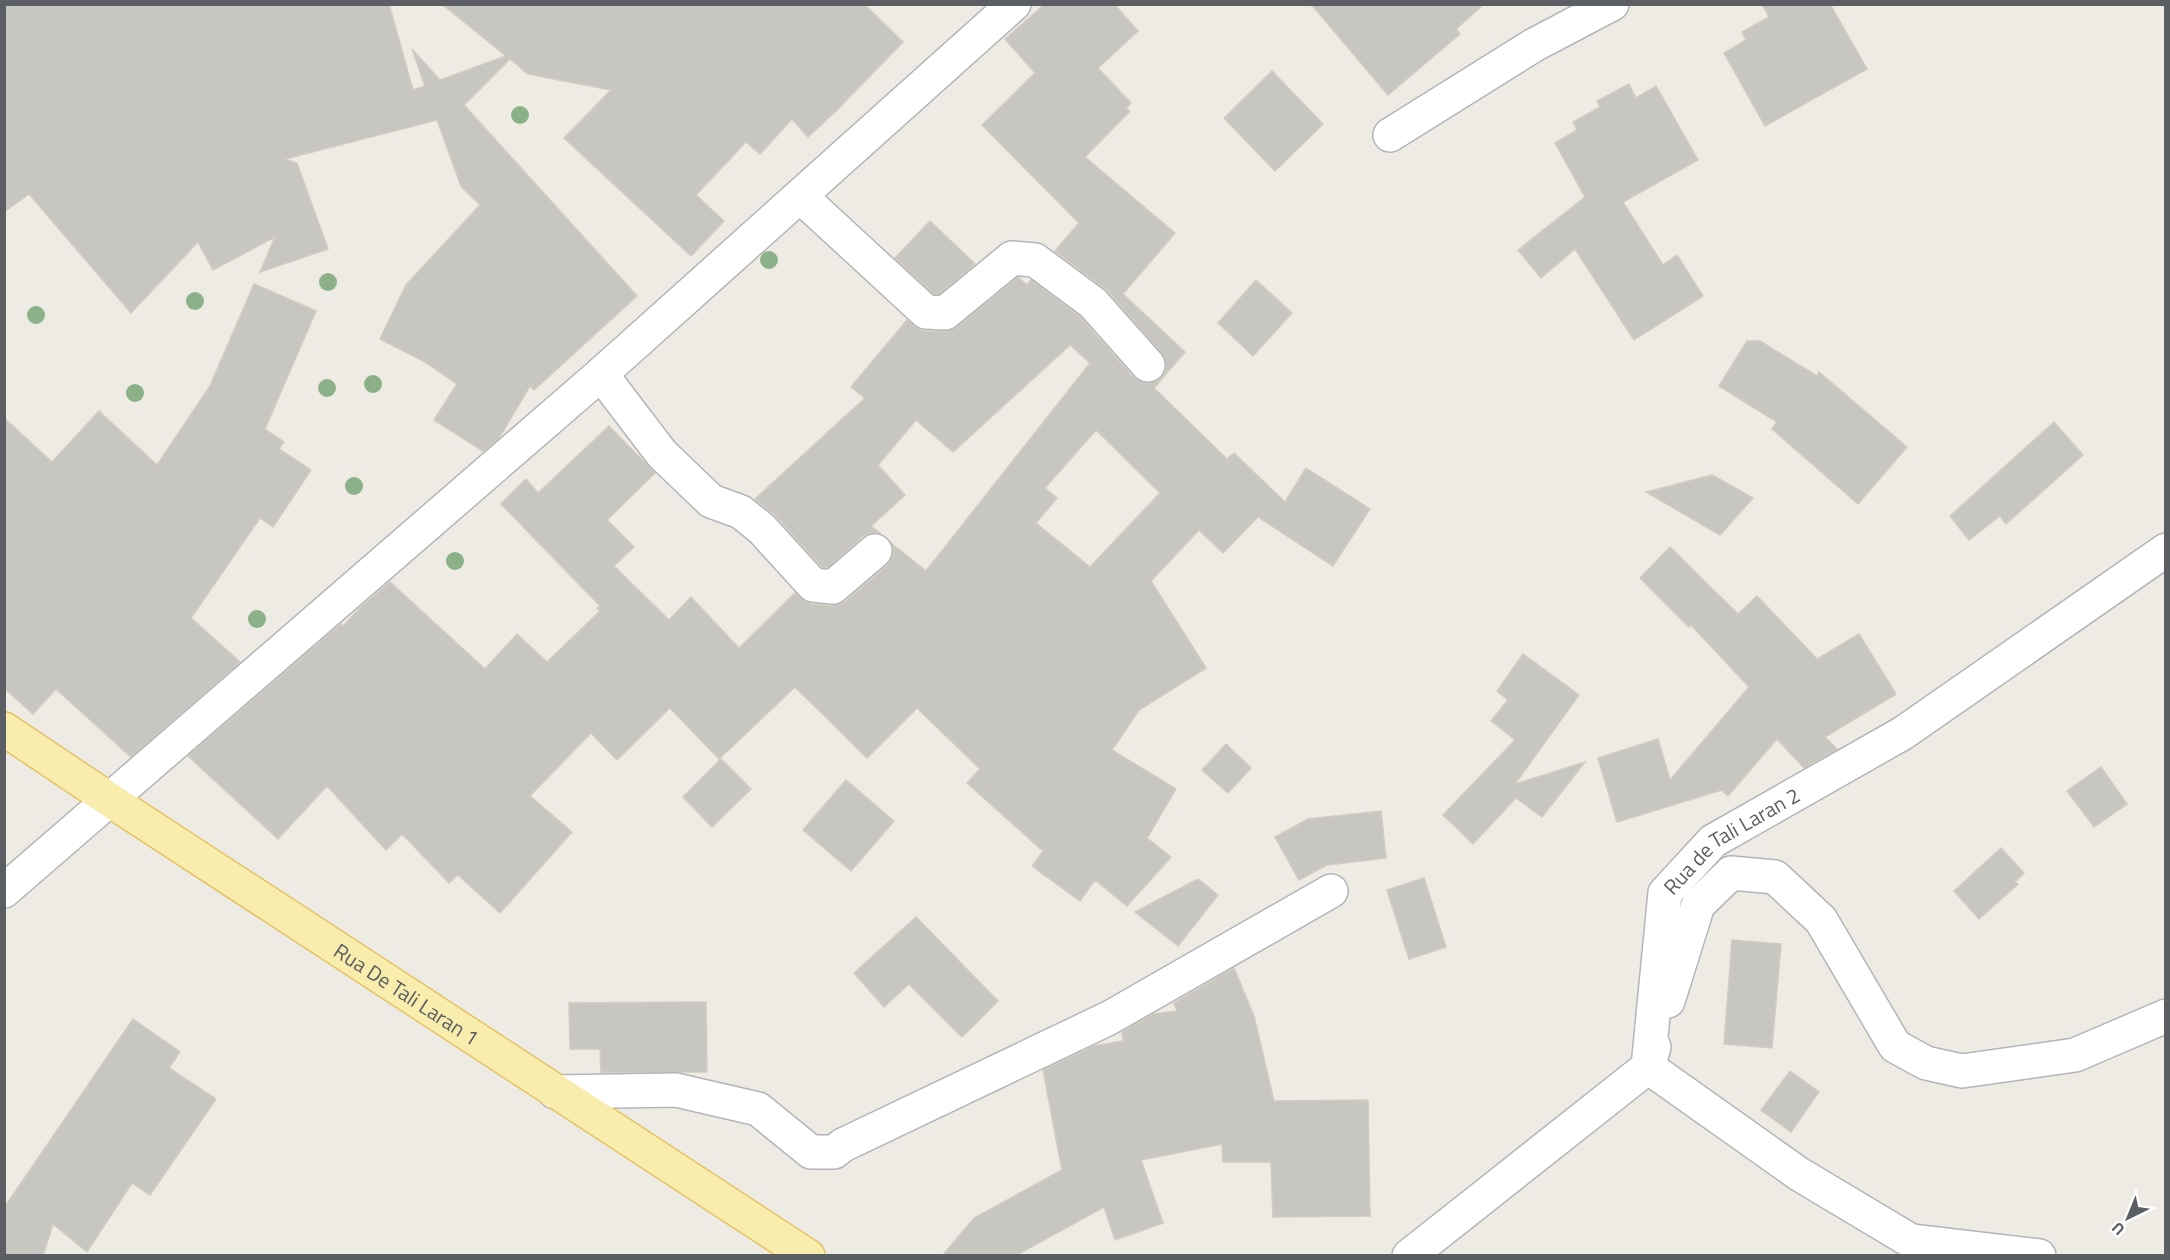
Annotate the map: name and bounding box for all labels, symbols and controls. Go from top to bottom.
street label: Rua de Tali Laran 2 [1655,779,1806,902]
street label: Rua De Tali Laran 1 [328,935,486,1053]
north arrow [2098,1188,2158,1248]
text: U [2106,1217,2130,1241]

